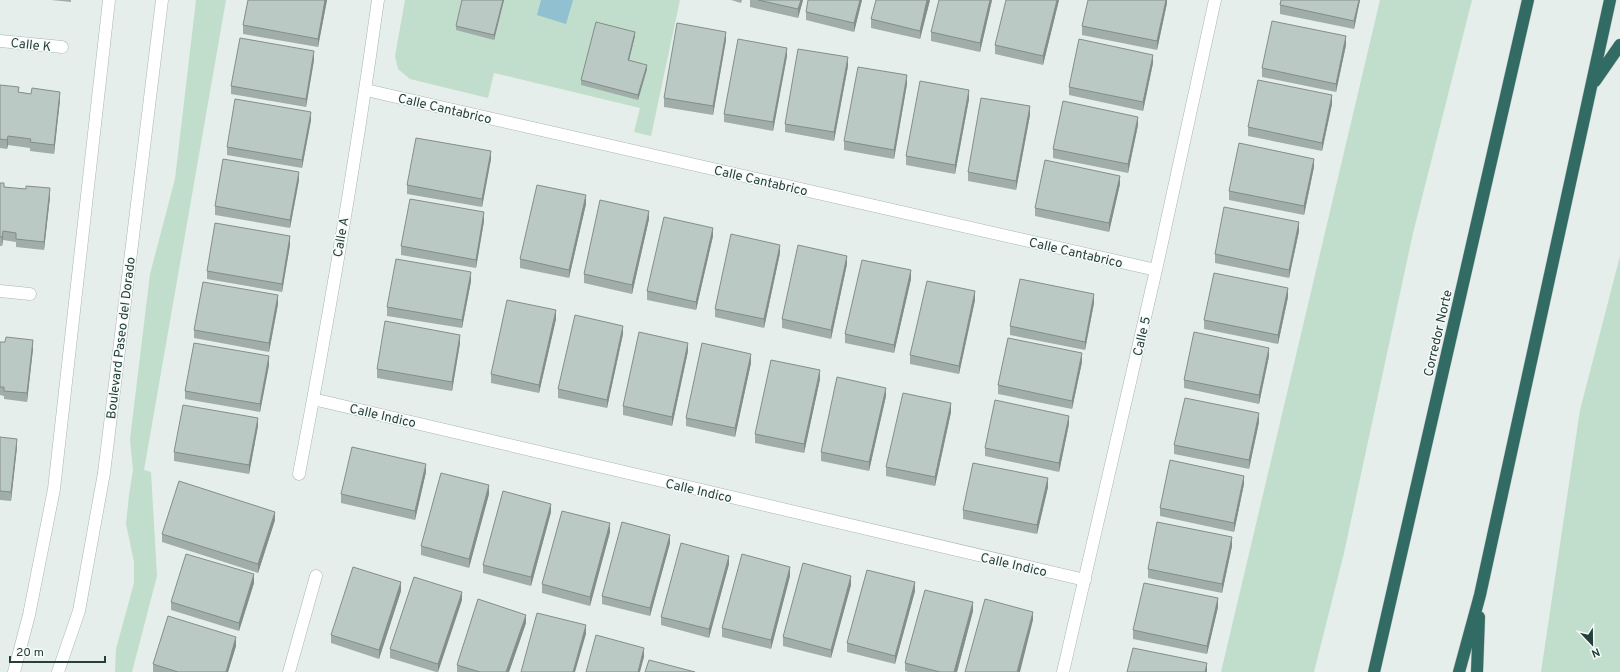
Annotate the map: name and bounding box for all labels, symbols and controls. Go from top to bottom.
street label: Calle K [10,36,52,56]
street label: Calle Cantabrico [396,91,493,129]
street label: Calle Cantabrico [712,163,809,201]
street label: Calle A [331,216,353,259]
street label: Calle Cantabrico [1027,235,1124,273]
street label: Boulevard Paseo del Dorado [104,256,140,420]
street label: Corredor Norte [1421,288,1457,378]
street label: Calle 5 [1131,315,1155,358]
street label: Calle Indico [348,402,417,432]
street label: Calle Indico [664,477,733,507]
street label: Calle Indico [979,551,1048,581]
north arrow [1572,624,1612,664]
scale bar [10,638,105,664]
text: N [1589,644,1602,660]
text: 20 m [16,645,44,661]

